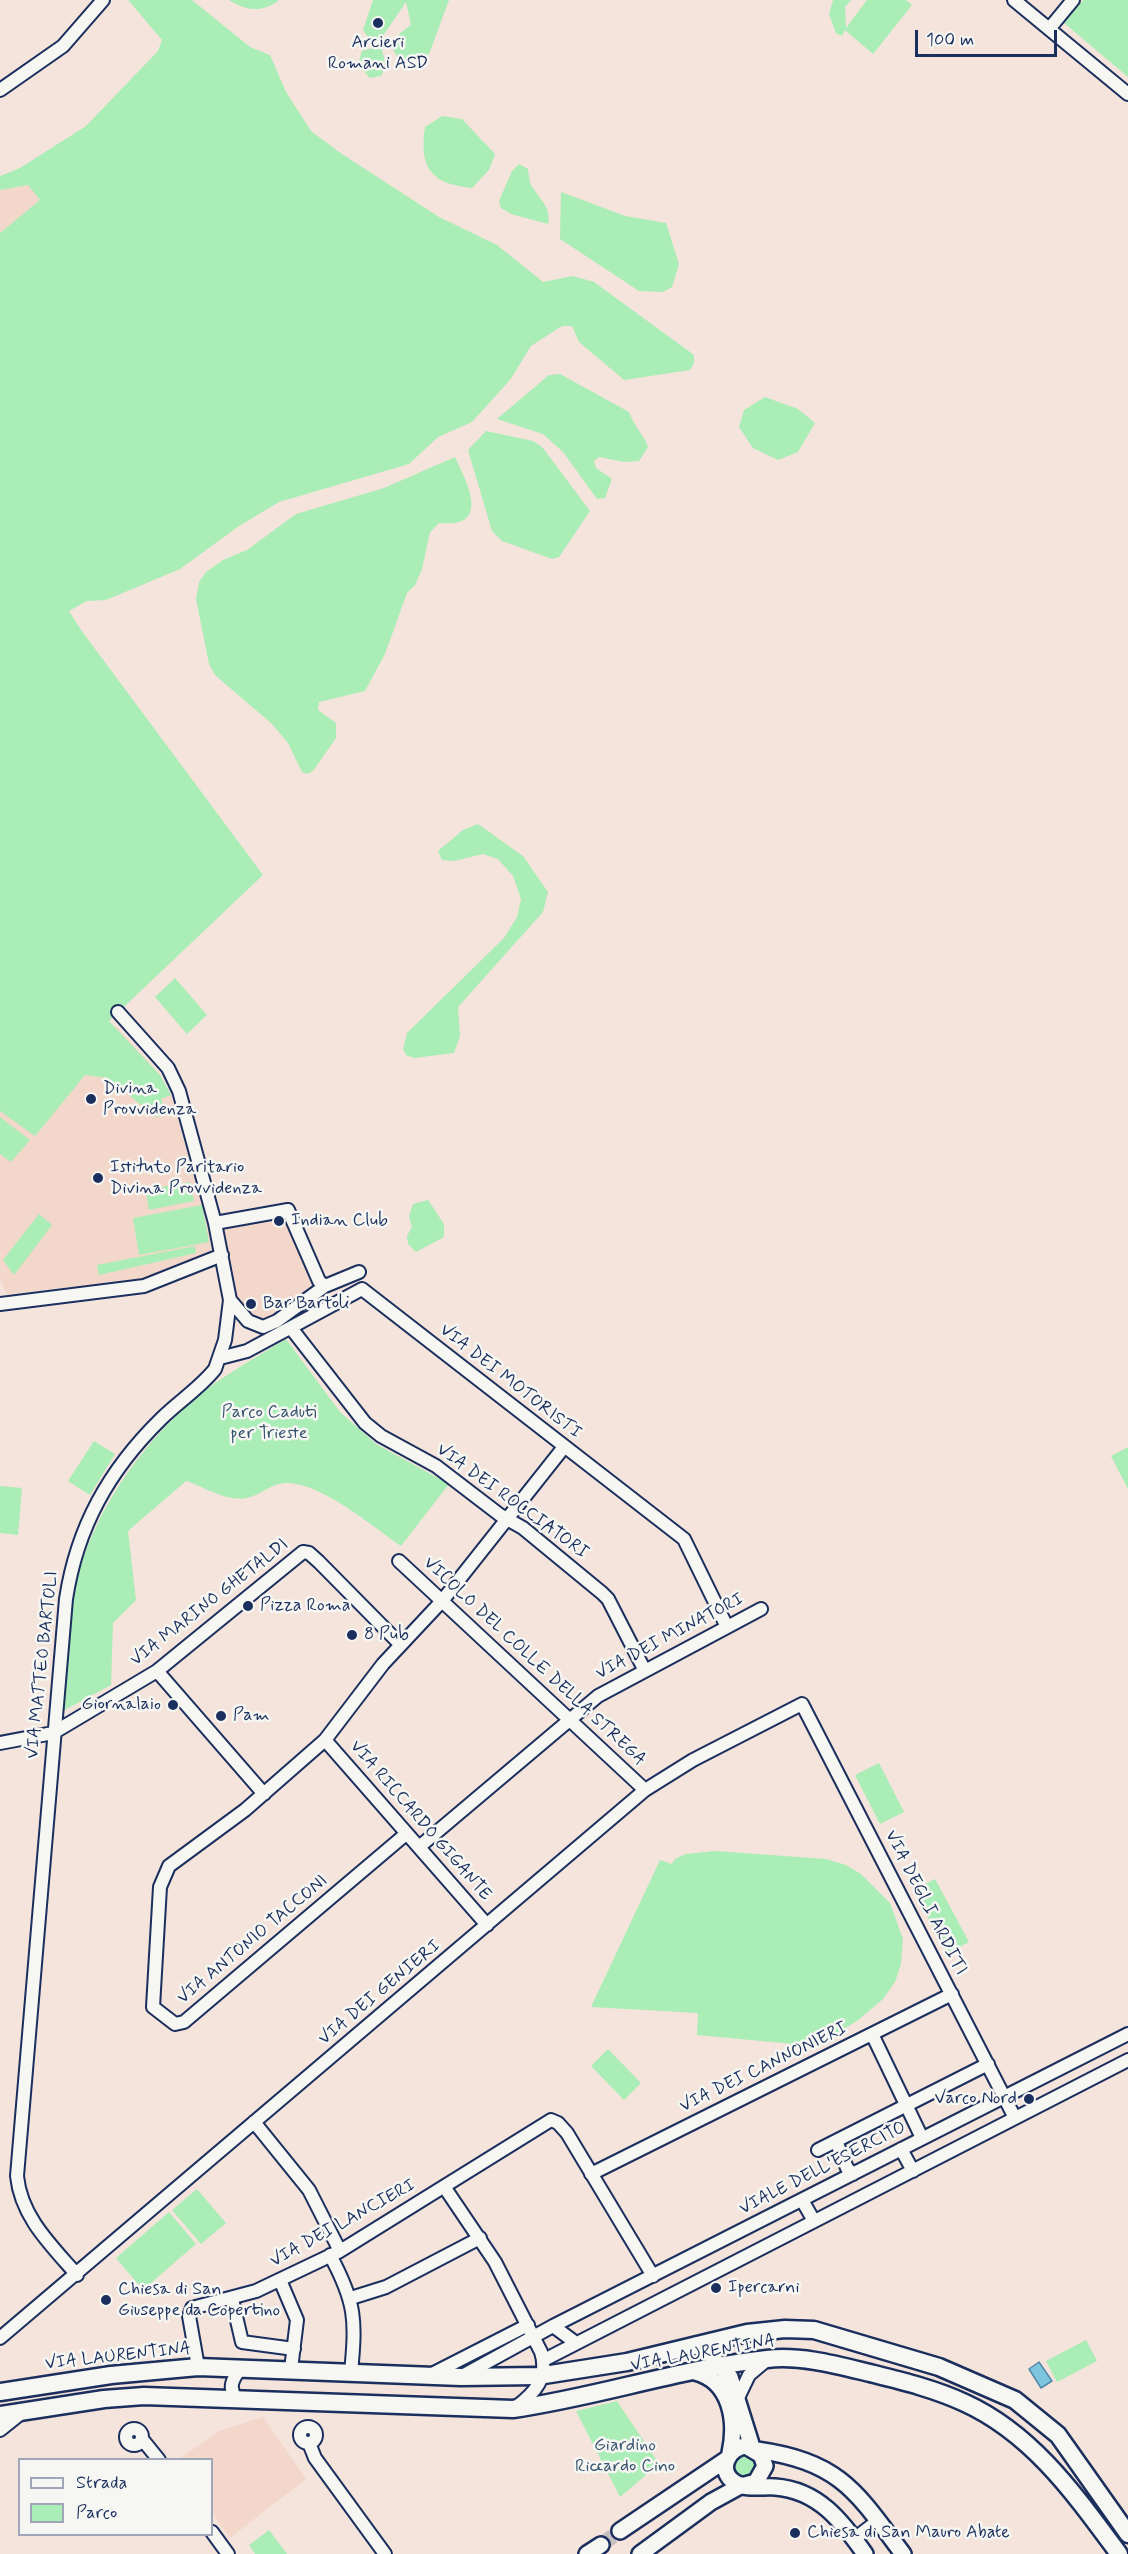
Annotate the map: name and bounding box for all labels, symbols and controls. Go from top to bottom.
marker: Arcieri Romani ASD [371,16,385,30]
scale bar [918,18,1060,56]
text: 100 m [926,28,974,52]
place label: Arcieri Romani ASD [328,32,428,74]
place label: Divina Provvidenza [103,1078,196,1120]
marker: Divina Provvidenza [84,1092,98,1106]
place label: Istituto Paritario Divina Provvidenza [110,1157,262,1200]
marker: Istituto Paritario Divina Provvidenza [91,1171,105,1185]
place label: Indian Club [291,1210,388,1232]
marker: Indian Club [272,1214,286,1228]
place label: Bar Bartoli [263,1293,349,1315]
marker: Bar Bartoli [244,1297,258,1311]
street label: VIA DEI MOTORISTI [435,1320,585,1444]
park label: Parco Caduti per Trieste [221,1402,317,1444]
street label: VIA DEI ROCCIATORI [432,1440,592,1564]
street label: VIA MARINO GHETALDI [127,1535,293,1671]
street label: VICOLO DEL COLLE DELLA STREGA [418,1553,650,1771]
street label: VIA MATTEO BARTOLI [22,1570,64,1760]
street label: VIA DEI MINATORI [592,1589,748,1685]
place label: Pizza Roma [260,1595,351,1617]
marker: Pizza Roma [241,1599,255,1613]
place label: 8 Pub [364,1624,409,1646]
marker: 8 Pub [345,1628,359,1642]
place label: Giornalaio [82,1694,161,1716]
marker: Giornalaio [166,1698,180,1712]
place label: Pam [233,1705,270,1727]
marker: Pam [214,1709,228,1723]
street label: VIA RICCARDO GIGANTE [344,1736,496,1906]
street label: VIA DEGLI ARDITI [879,1827,971,1979]
street label: VIA ANTONIO TACCONI [173,1871,333,2009]
street label: VIA DEI GENIERI [315,1936,445,2050]
street label: VIA DEI CANNONIERI [677,2018,851,2118]
place label: Varco Nord [935,2088,1017,2110]
marker: Varco Nord [1022,2092,1036,2106]
street label: VIALE DELL'ESERCITO [736,2118,910,2220]
street label: VIA DEI LANCIERI [267,2175,419,2273]
place label: Ipercarni [728,2277,799,2299]
place label: Chiesa di San Giuseppe da Copertino [118,2279,280,2322]
marker: Ipercarni [709,2281,723,2295]
marker: Chiesa di San Giuseppe da Copertino [99,2293,113,2307]
street label: VIA LAURENTINA [629,2331,777,2377]
street label: VIA LAURENTINA [44,2339,192,2375]
park label: Giardino Riccardo Cino [575,2435,675,2478]
legend [18,2458,213,2536]
text: Strada [76,2471,127,2495]
text: Parco [76,2501,117,2525]
place label: Chiesa di San Mauro Abate [807,2522,1010,2544]
marker: Chiesa di San Mauro Abate [788,2526,802,2540]

